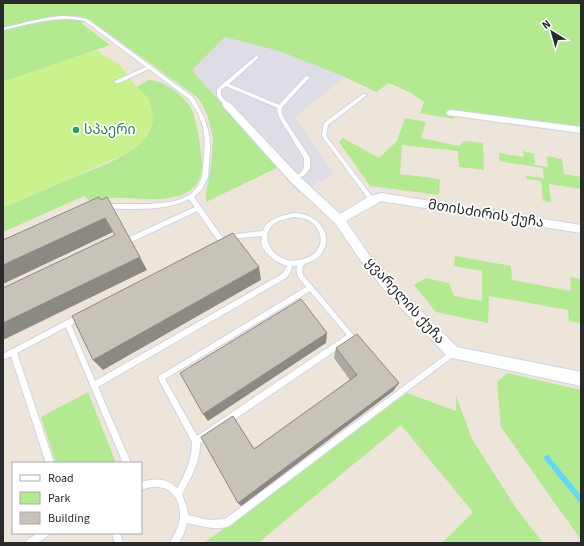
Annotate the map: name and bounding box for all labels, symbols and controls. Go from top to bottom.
north arrow [532,12,572,52]
text: N [539,16,554,33]
place label: სპაერი [84,120,135,140]
marker: სპაერი [71,125,81,135]
street label: მთისძირის ქუჩა [427,195,545,233]
street label: ყვარელის ქუჩა [361,253,449,349]
legend [12,462,142,534]
text: Road [48,470,74,487]
text: Park [48,490,70,507]
text: Building [48,510,90,527]

